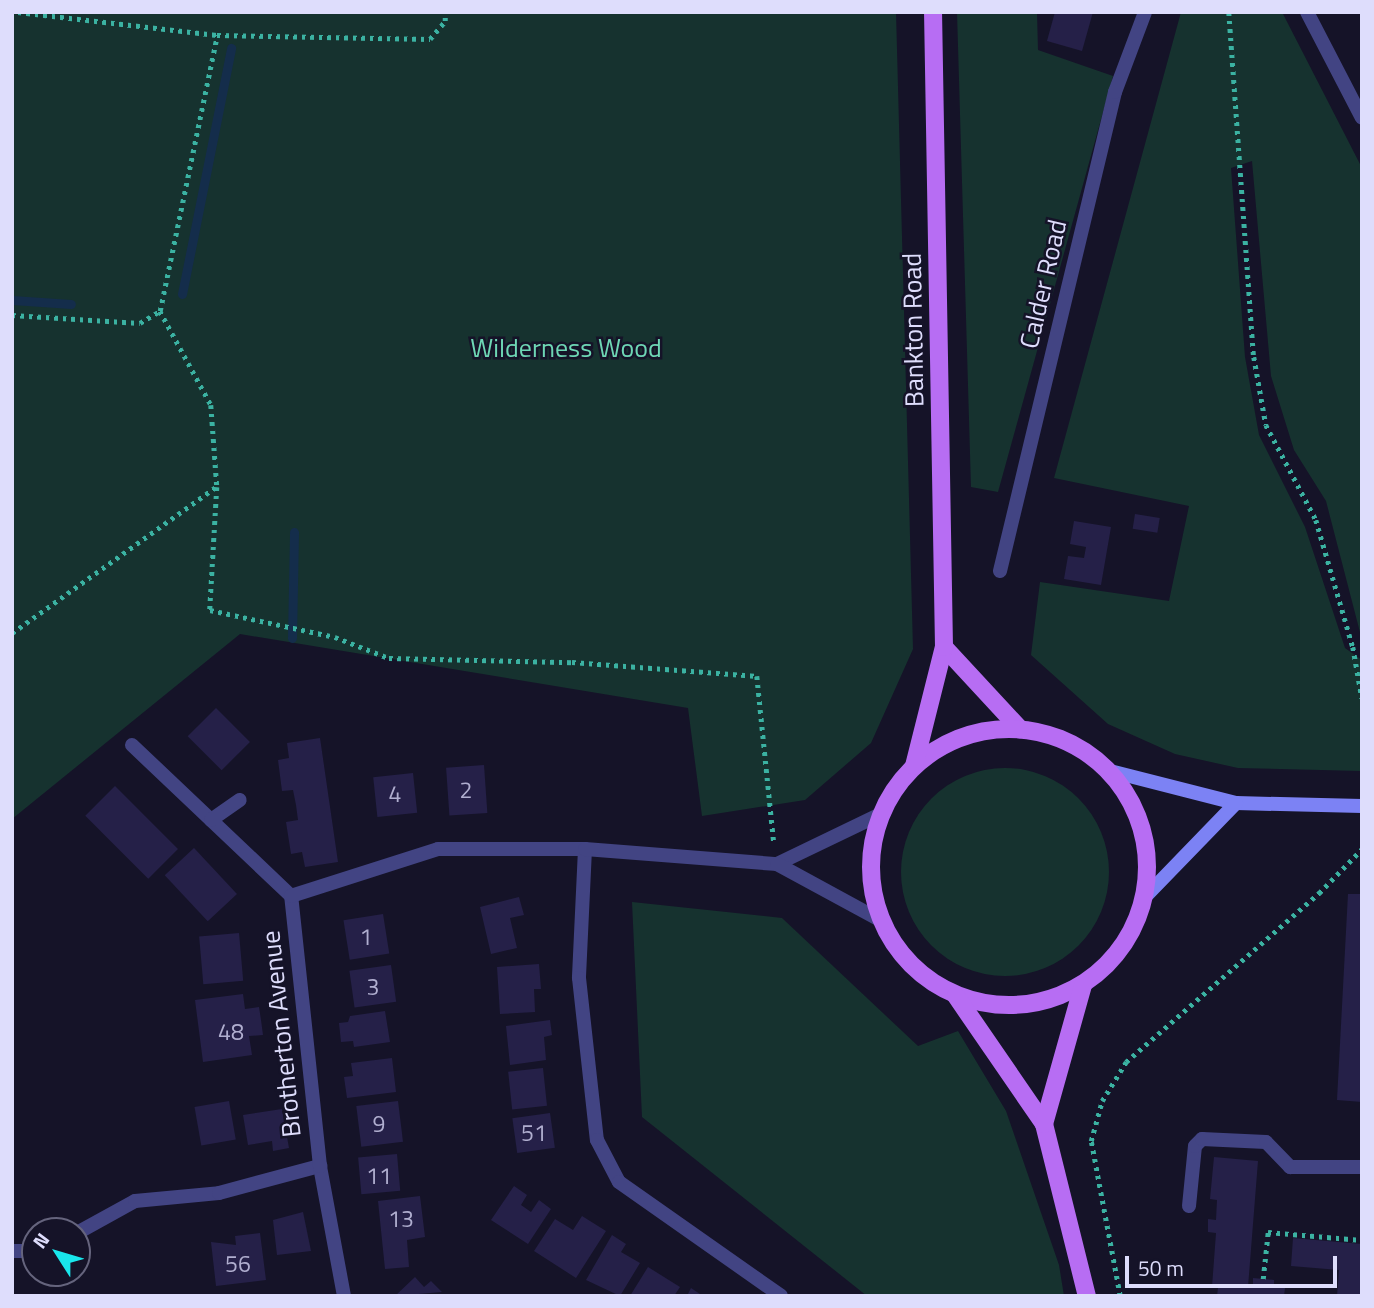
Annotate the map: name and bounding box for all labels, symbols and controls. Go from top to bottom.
street label: Calder Road [1013,217,1073,351]
street label: Bankton Road [896,253,930,407]
park label: Wilderness Wood [470,332,662,364]
house number: 2 [460,776,472,804]
house number: 4 [389,780,401,808]
house number: 1 [360,923,372,951]
street label: Brotherton Avenue [255,929,307,1139]
house number: 3 [367,973,379,1001]
house number: 48 [218,1018,244,1046]
house number: 9 [373,1110,385,1138]
house number: 51 [521,1119,547,1147]
house number: 11 [366,1162,392,1190]
house number: 13 [388,1205,414,1233]
north arrow [21,1217,91,1287]
text: N [25,1226,56,1254]
scale bar [1129,1242,1341,1286]
house number: 56 [225,1250,251,1278]
text: 50 m [1138,1252,1184,1284]

